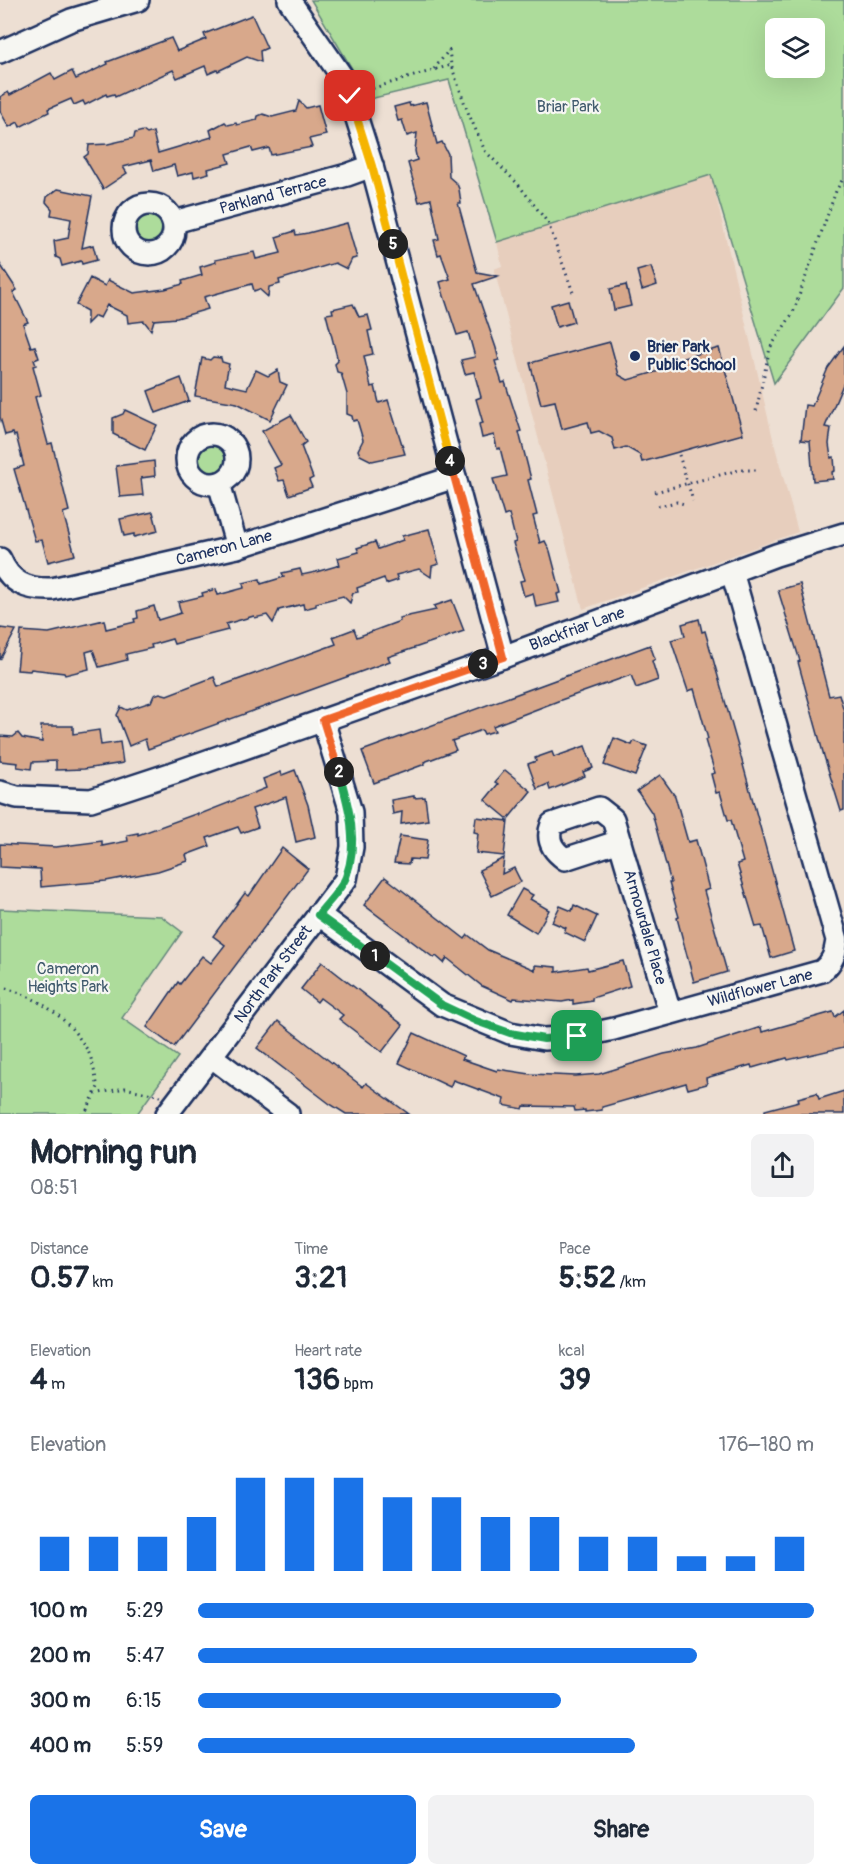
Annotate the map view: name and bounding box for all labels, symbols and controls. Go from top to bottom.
map controls [765,18,825,78]
button: layers [765,18,825,78]
pin [324,70,375,121]
icon: check [333,79,366,112]
park label: Briar Park [537,97,599,117]
street label: Parkland Terrace [217,171,329,219]
pin: 5 [378,229,408,259]
text: 5 [389,234,397,254]
place label: Brier Park Public School [647,337,736,375]
marker: Brier Park Public School [628,349,642,363]
pin: 4 [435,446,465,476]
text: 4 [445,451,455,471]
street label: Cameron Lane [174,526,274,570]
street label: Blackfriar Lane [527,603,627,655]
pin: 3 [468,649,498,679]
text: 3 [479,654,487,674]
pin: 2 [324,757,354,787]
text: 2 [335,762,343,782]
street label: Armourdale Place [619,867,671,987]
street label: North Park Street [230,921,317,1027]
pin: 1 [360,941,390,971]
text: 1 [372,946,378,966]
park label: Cameron Heights Park [27,959,109,997]
street label: Wildflower Lane [705,964,815,1012]
pin [551,1010,602,1061]
icon: arrive [560,1019,593,1052]
text: Morning run [30,1132,197,1173]
button: share [751,1134,814,1197]
text: 08:51 [30,1175,78,1200]
text: Distance [30,1239,89,1259]
text: Time [294,1239,328,1259]
text: Pace [559,1239,590,1259]
text: 0.57 [30,1259,89,1296]
text: 3:21 [294,1259,348,1296]
text: 5:52 [559,1259,616,1296]
text: km [89,1272,114,1292]
text: /km [616,1272,646,1292]
text: Elevation [30,1341,91,1361]
text: Heart rate [294,1341,362,1361]
text: kcal [559,1341,585,1361]
text: 4 [30,1361,47,1398]
text: 136 [294,1361,340,1398]
text: 39 [559,1361,591,1398]
text: m [47,1374,65,1394]
text: bpm [340,1374,373,1394]
text: Elevation [30,1432,106,1457]
text: 176–180 m [719,1432,814,1457]
text: 100 m [30,1598,87,1623]
text: 5:29 [126,1598,164,1623]
text: 200 m [30,1643,91,1668]
text: 5:47 [126,1643,164,1668]
text: 300 m [30,1688,91,1713]
text: 6:15 [126,1688,162,1713]
text: 400 m [30,1733,91,1758]
text: 5:59 [126,1733,163,1758]
button: Save [30,1795,416,1864]
button: Share [428,1795,814,1864]

